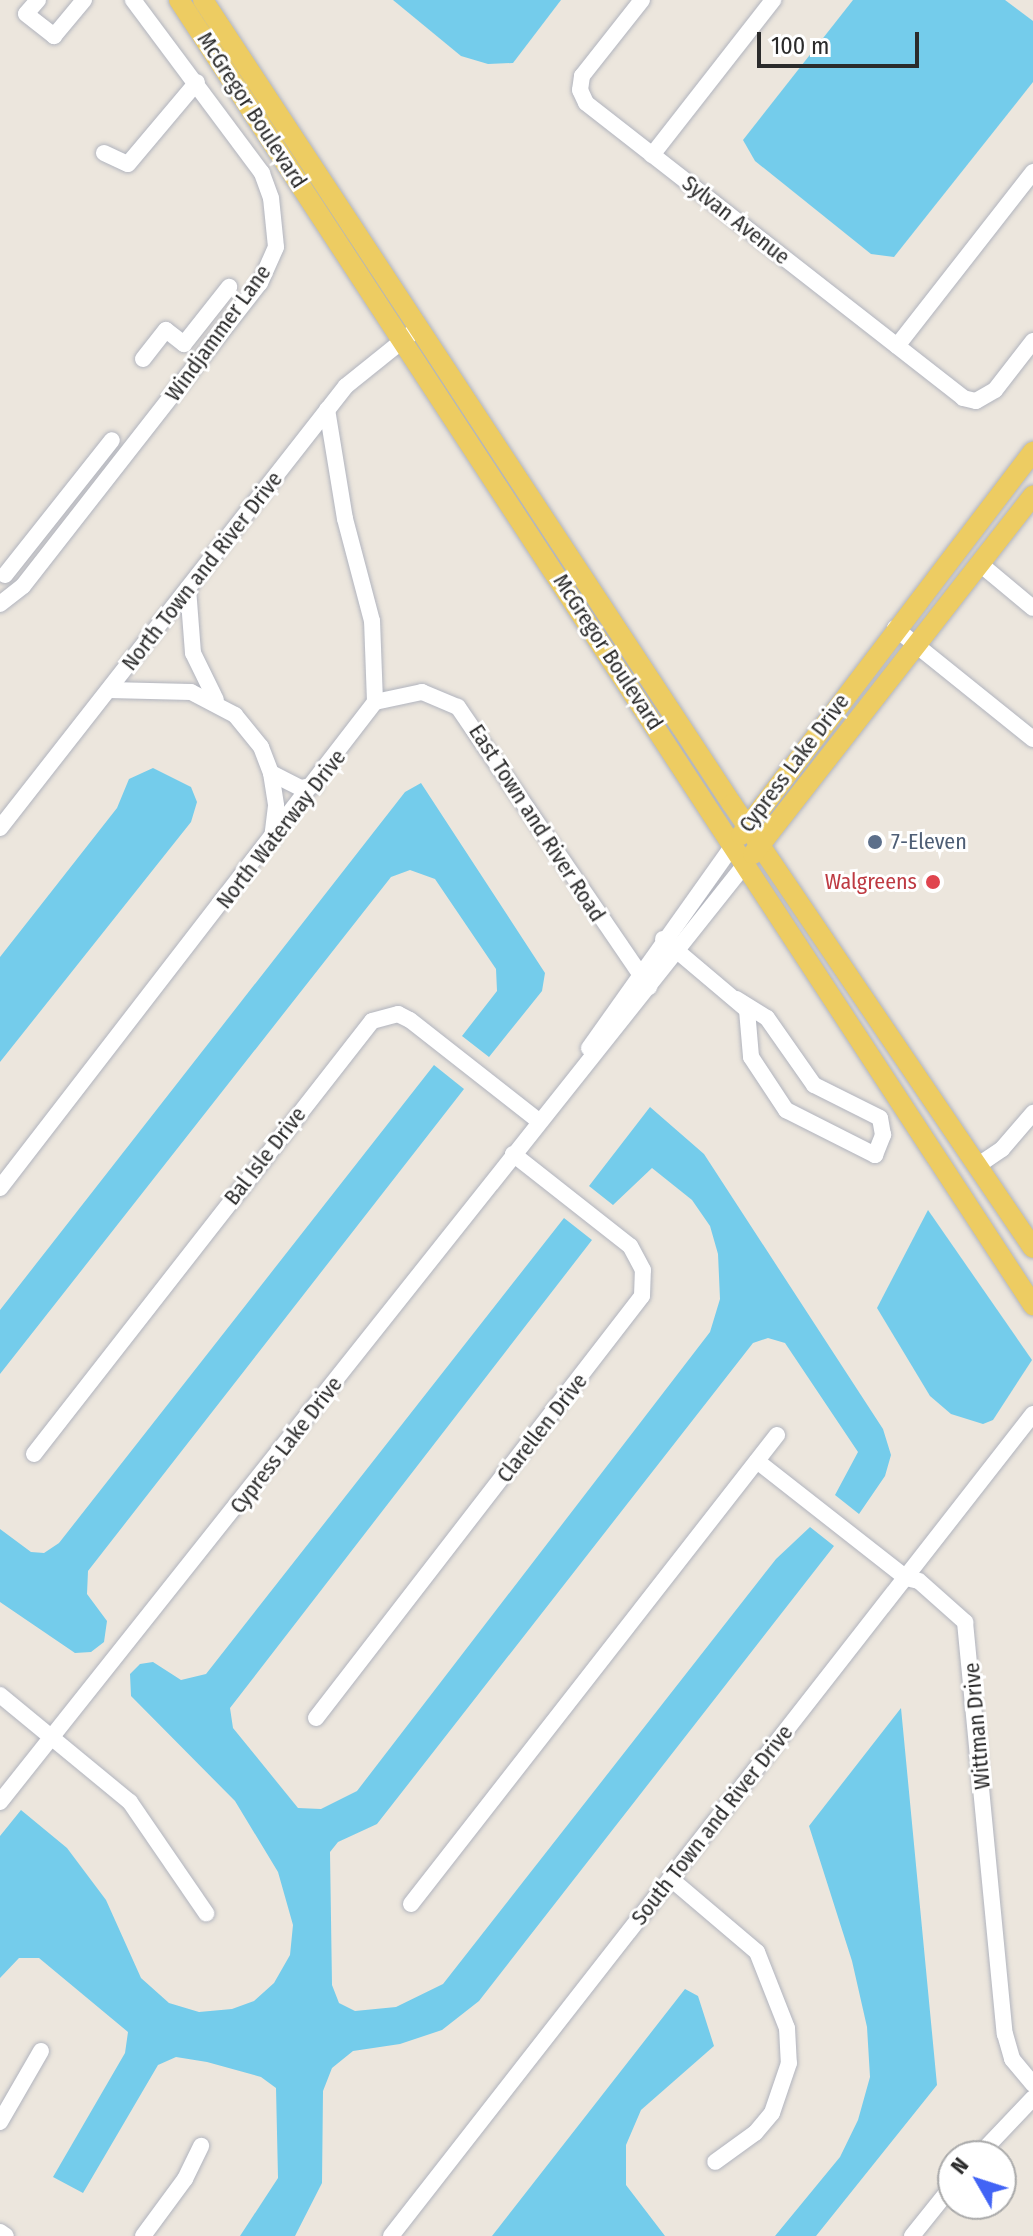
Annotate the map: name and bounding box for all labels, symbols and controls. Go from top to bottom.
scale bar [761,16,923,66]
street label: McGregor Boulevard [192,27,312,193]
text: 100 m [771,32,829,60]
street label: Sylvan Avenue [677,170,795,270]
street label: Windjammer Lane [160,260,276,406]
street label: North Town and River Drive [116,466,288,676]
street label: McGregor Boulevard [548,569,668,735]
street label: Cypress Lake Drive [733,689,855,837]
street label: East Town and River Road [463,719,611,927]
street label: North Waterway Drive [211,744,351,914]
place label: 7-Eleven [891,829,967,855]
marker: 7-Eleven [866,833,884,851]
place label: Walgreens [825,869,917,895]
marker: Walgreens [924,873,942,891]
street label: Bal Isle Drive [219,1102,311,1210]
street label: Clarellen Drive [491,1368,593,1488]
street label: Cypress Lake Drive [224,1371,348,1519]
street label: Wittman Drive [958,1661,996,1791]
street label: South Town and River Drive [626,1720,798,1930]
north arrow [937,2140,1017,2220]
text: N [945,2152,974,2179]

